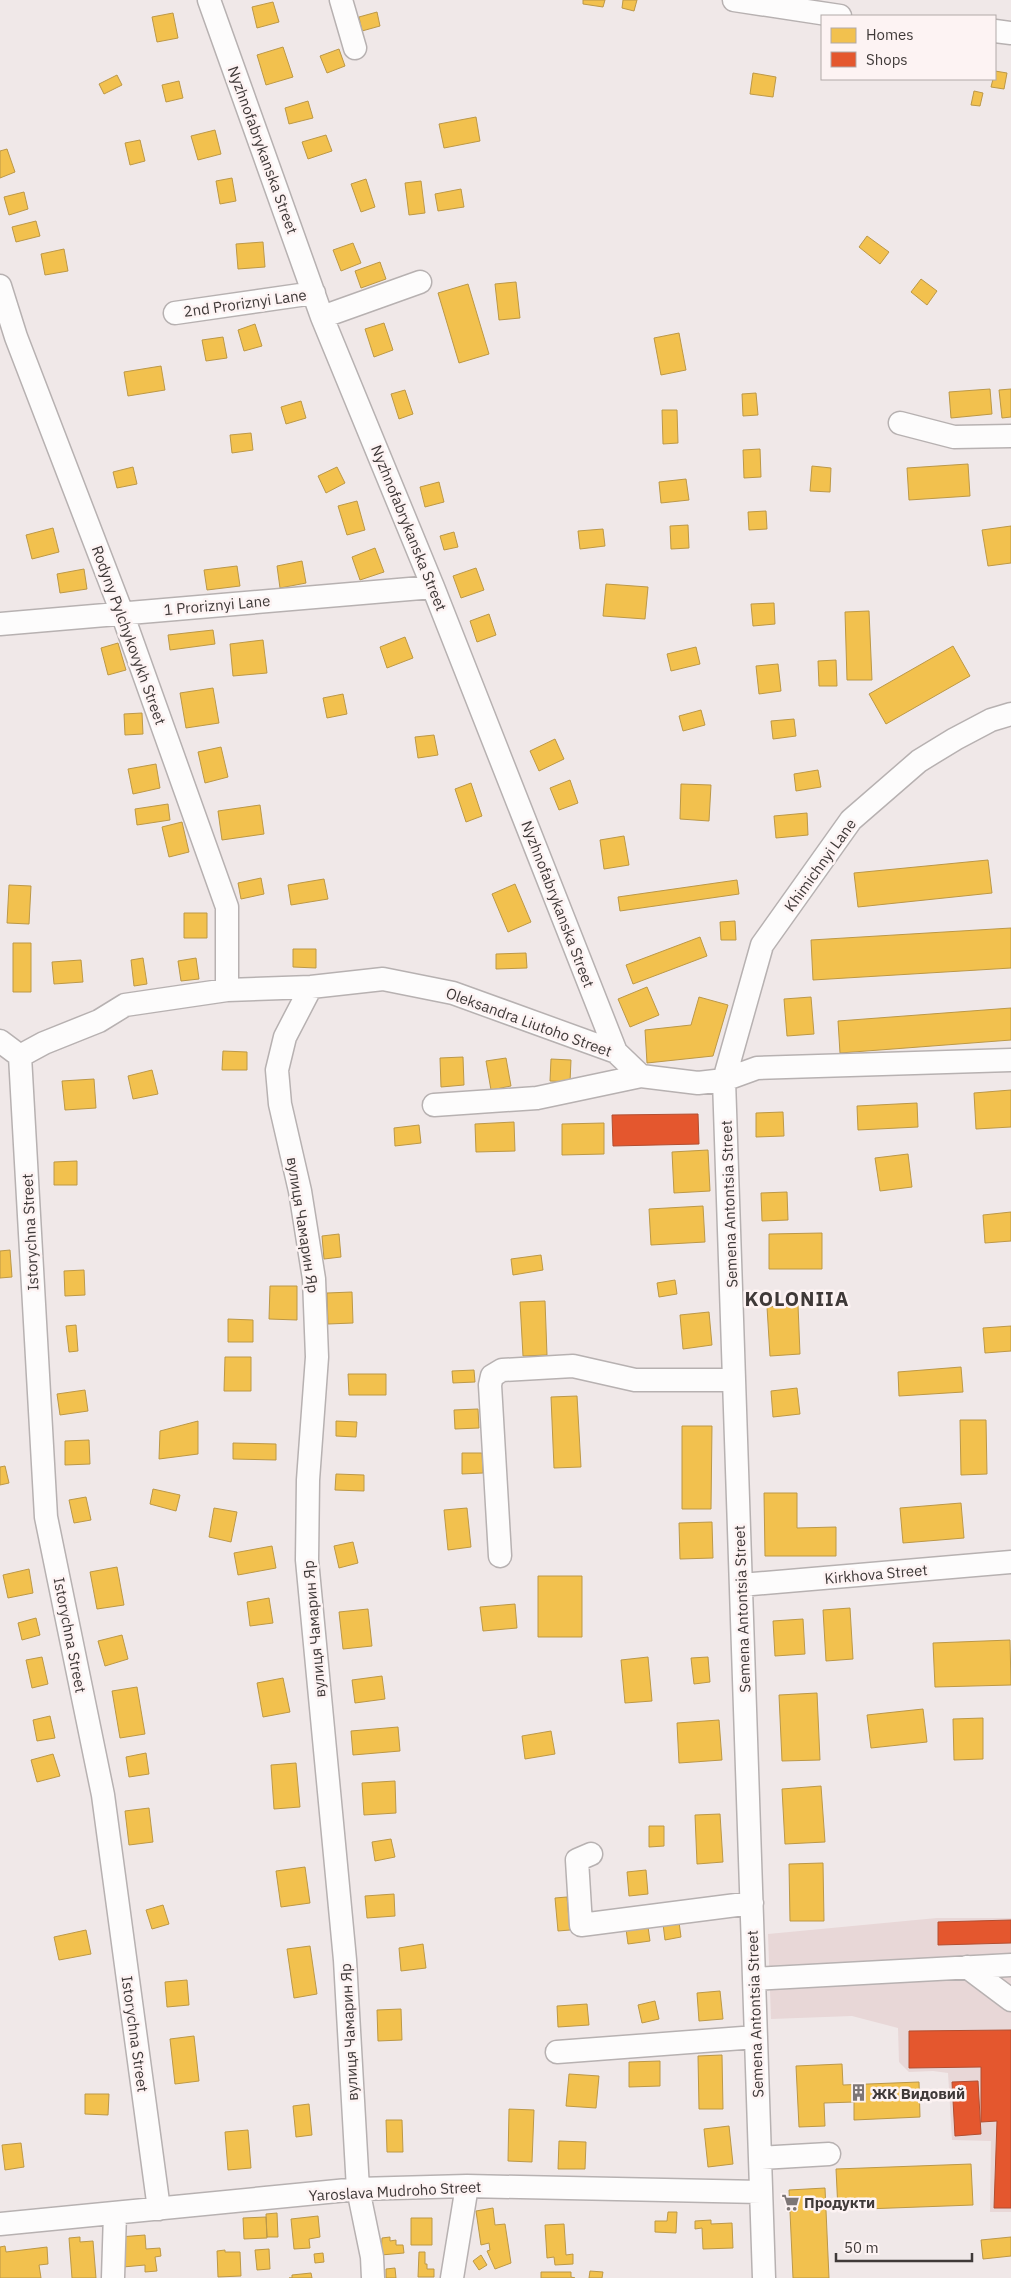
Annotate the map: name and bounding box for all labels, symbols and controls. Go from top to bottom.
legend [821,15,996,80]
text: Homes [866,25,914,44]
text: Shops [866,50,908,69]
street label: Nyzhnofabrykanska Street [224,63,302,237]
street label: 2nd Proriznyi Lane [182,285,308,321]
street label: Nyzhnofabrykanska Street [367,442,451,614]
street label: Rodyny Pylchykovykh Street [88,543,170,727]
street label: 1 Proriznyi Lane [163,591,271,619]
street label: Khimichnyi Lane [780,815,860,915]
street label: Nyzhnofabrykanska Street [517,818,599,990]
street label: Oleksandra Liutoho Street [443,983,615,1061]
street label: Semena Antontsia Street [717,1120,741,1288]
street label: вулиця Чамарин Яр [283,1156,323,1294]
street label: Istorychna Street [17,1173,43,1291]
district label: KOLONIIA [745,1285,849,1312]
street label: Semena Antontsia Street [730,1525,754,1693]
street label: вулиця Чамарин Яр [299,1560,329,1698]
street label: Kirkhova Street [824,1560,928,1588]
street label: Istorychna Street [49,1576,91,1694]
street label: Semena Antontsia Street [743,1930,767,2098]
street label: вулиця Чамарин Яр [336,1963,362,2101]
street label: Istorychna Street [117,1975,153,2093]
building icon: ЖК Видовий [848,2083,868,2103]
place label: ЖК Видовий [872,2084,965,2103]
street label: Yaroslava Mudroho Street [308,2177,482,2205]
supermarket icon: Продукти [780,2192,800,2212]
place label: Продукти [804,2193,875,2212]
scale bar [836,2230,972,2262]
text: 50 m [844,2238,879,2257]

